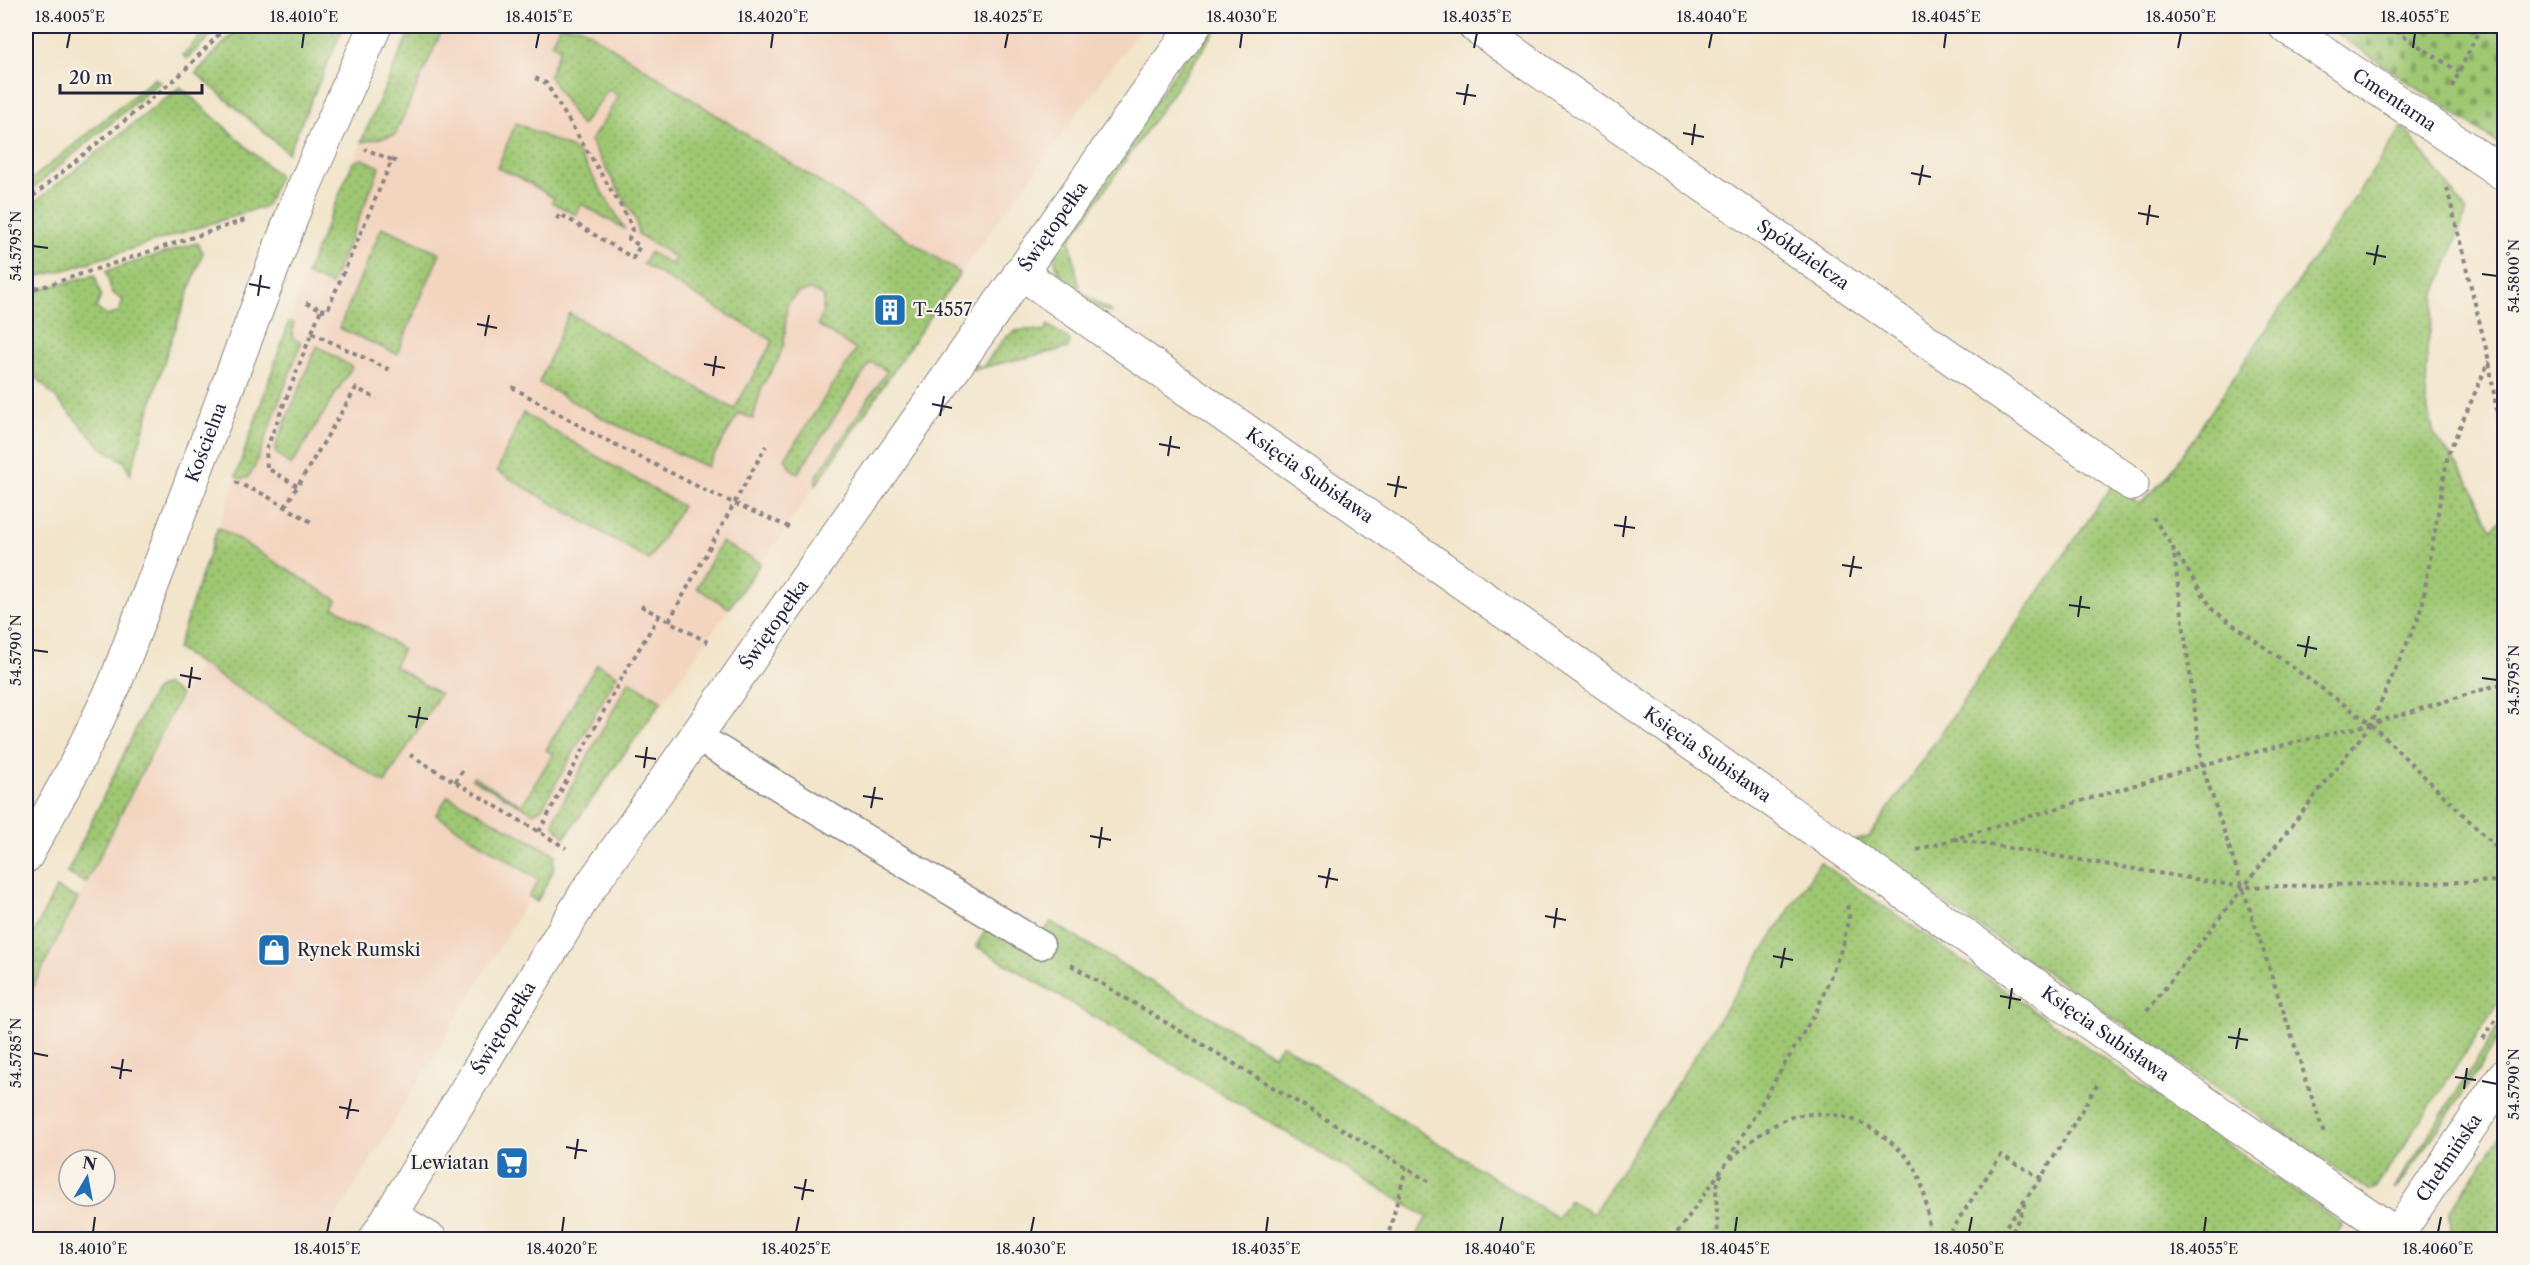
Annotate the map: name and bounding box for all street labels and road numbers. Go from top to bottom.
street label: Cmentarna [2348,64,2441,136]
street label: Świętopełka [1013,177,1093,276]
street label: Spółdzielcza [1753,215,1854,295]
street label: Kościelna [181,399,232,485]
street label: Księcia Subisława [1242,423,1378,528]
street label: Świętopełka [734,575,814,674]
street label: Księcia Subisława [1639,702,1776,807]
street label: Świętopełka [466,977,541,1079]
street label: Księcia Subisława [2037,982,2174,1086]
street label: Chełmińska [2412,1109,2487,1206]

